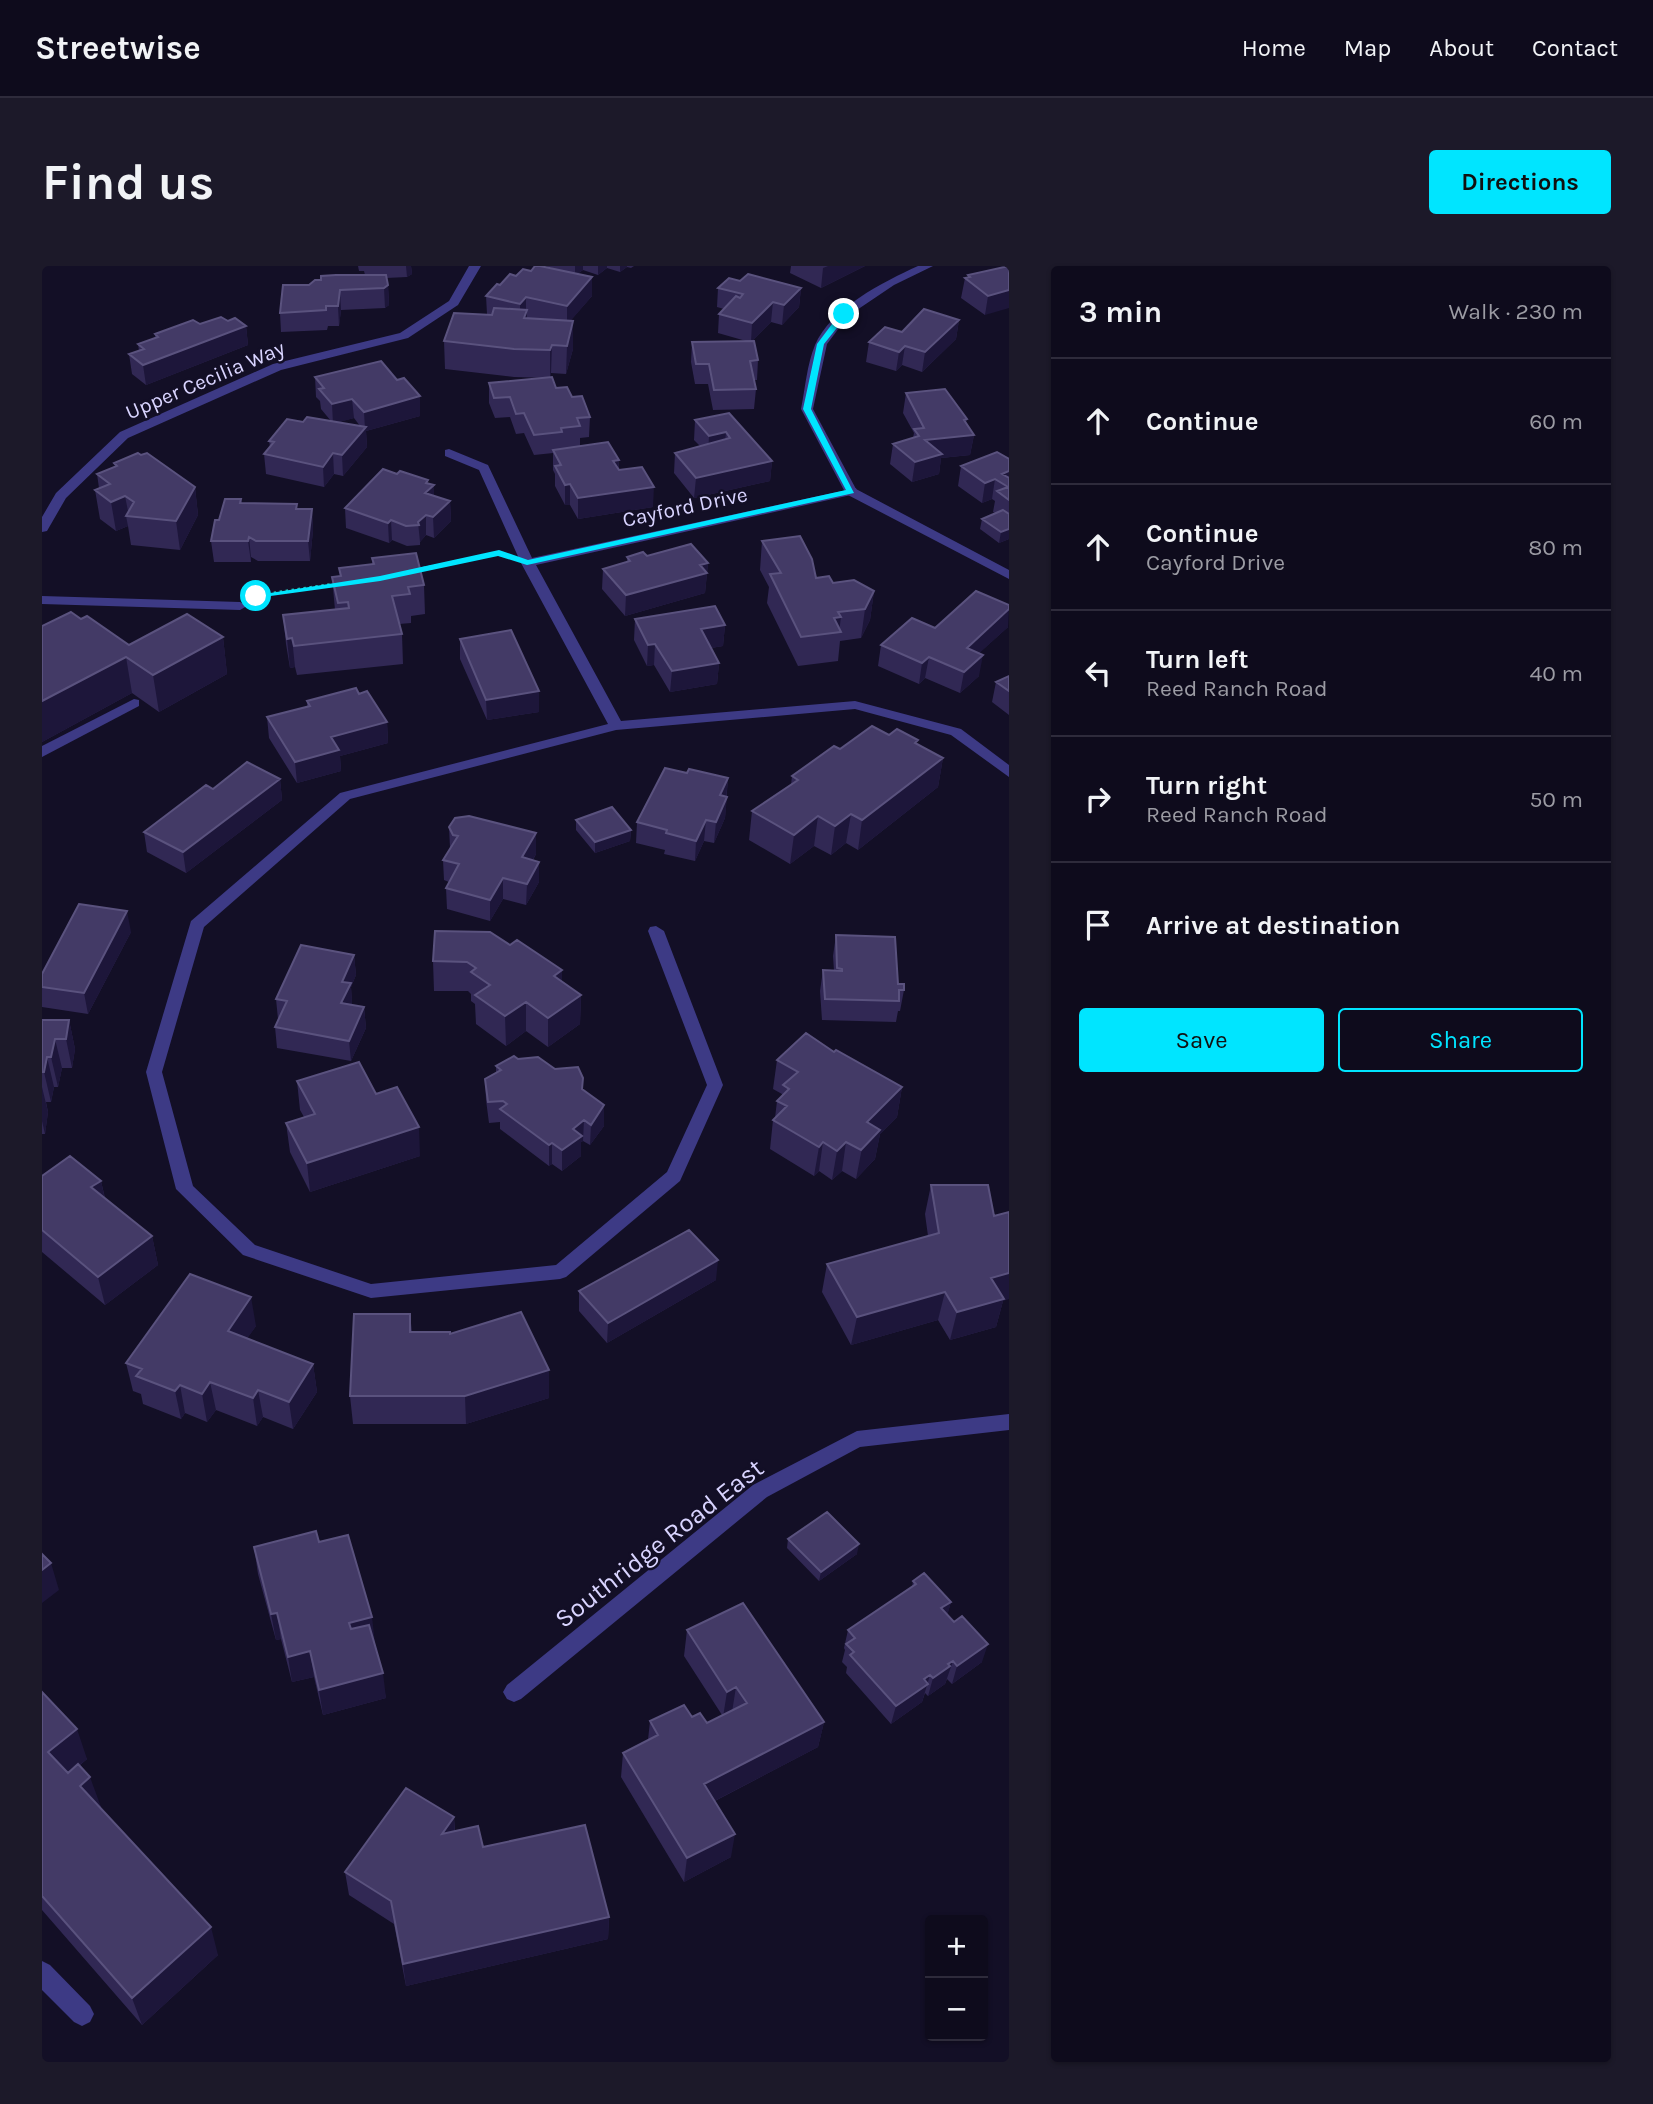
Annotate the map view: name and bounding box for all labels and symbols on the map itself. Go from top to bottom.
route end [828,298,859,329]
street label: Upper Cecilia Way [122,336,288,424]
street label: Cayford Drive [620,482,750,532]
route start [240,580,271,611]
street label: Southridge Road East [549,1452,770,1635]

